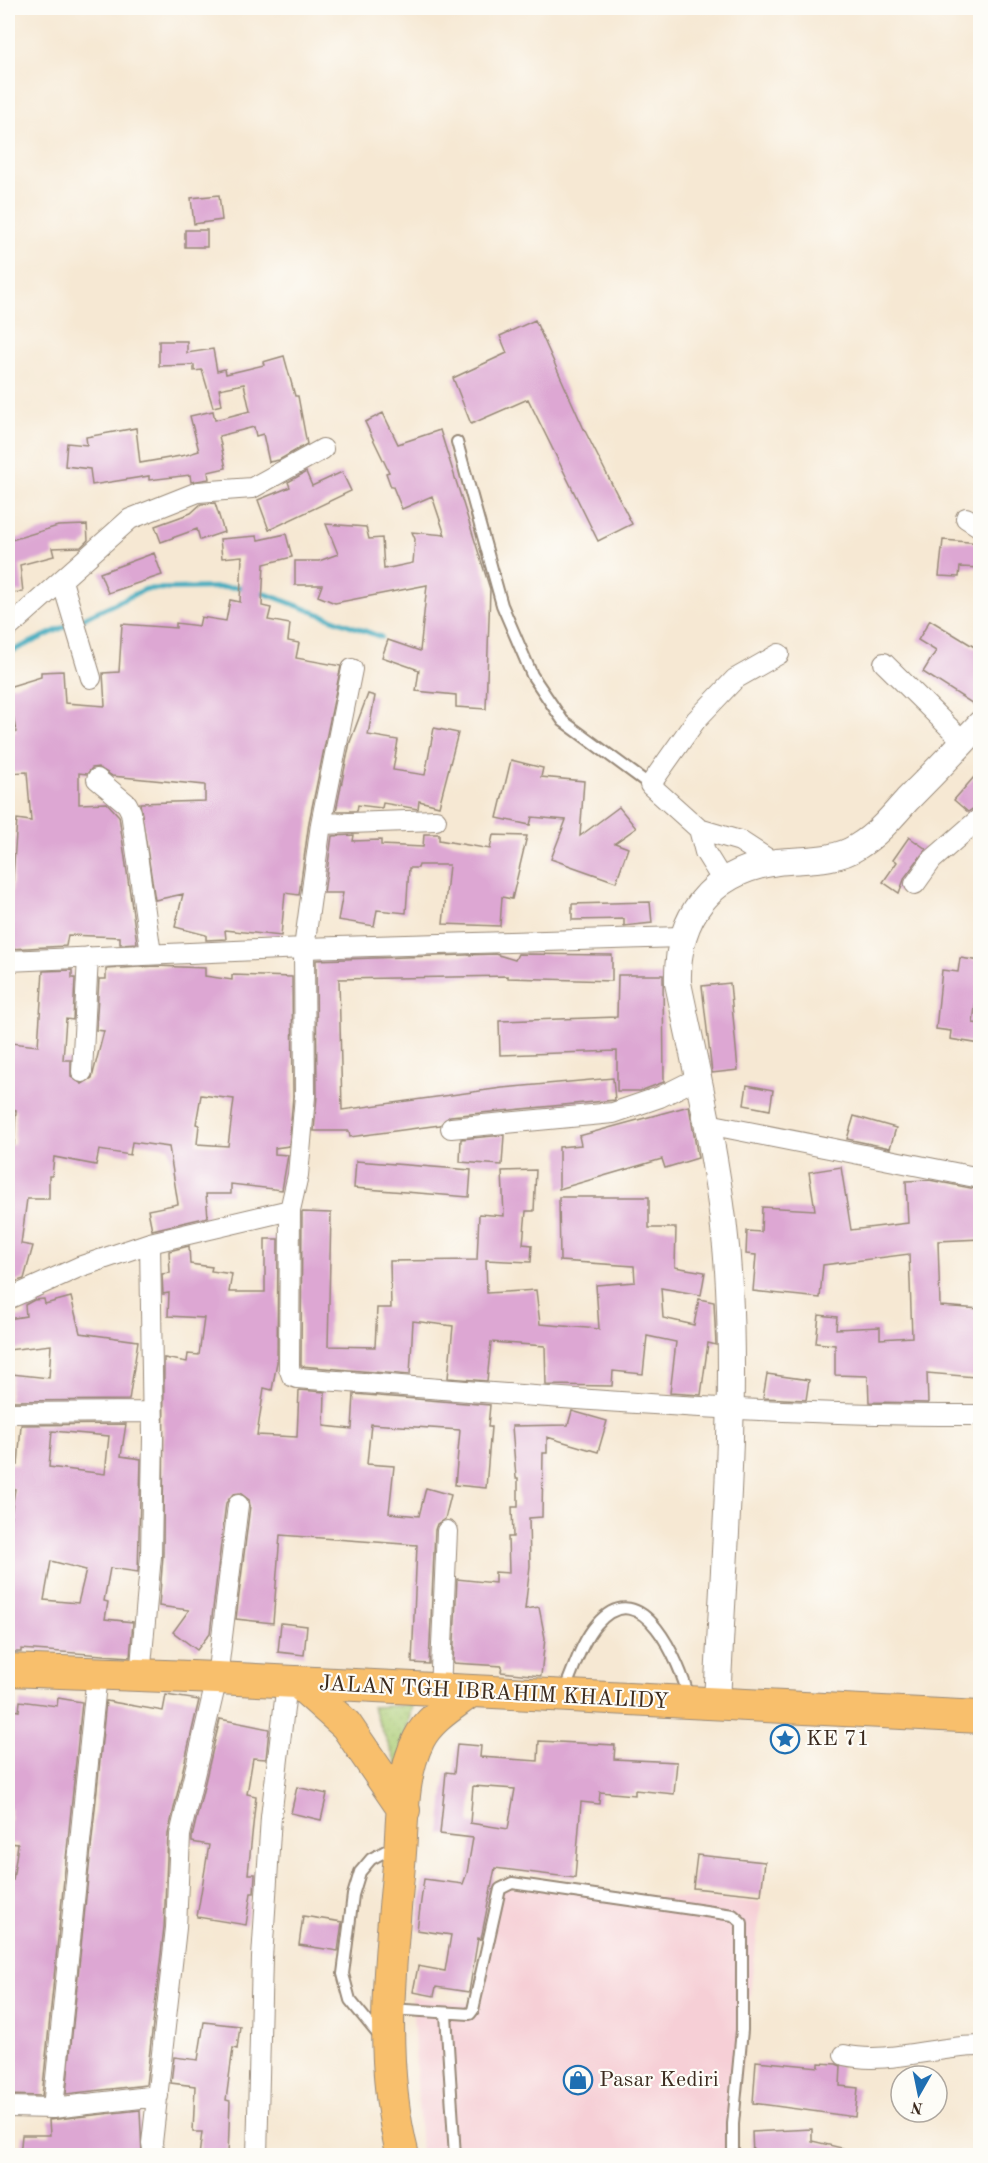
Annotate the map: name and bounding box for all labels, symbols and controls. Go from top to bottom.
street label: JALAN TGH IBRAHIM KHALIDY [319,1673,669,1713]
place icon: KE 71 [769,1723,801,1755]
place label: KE 71 [806,1728,870,1750]
shop icon: Pasar Kediri [562,2064,594,2096]
north arrow [889,2064,949,2124]
place label: Pasar Kediri [599,2069,719,2091]
text: N [909,2098,924,2116]

